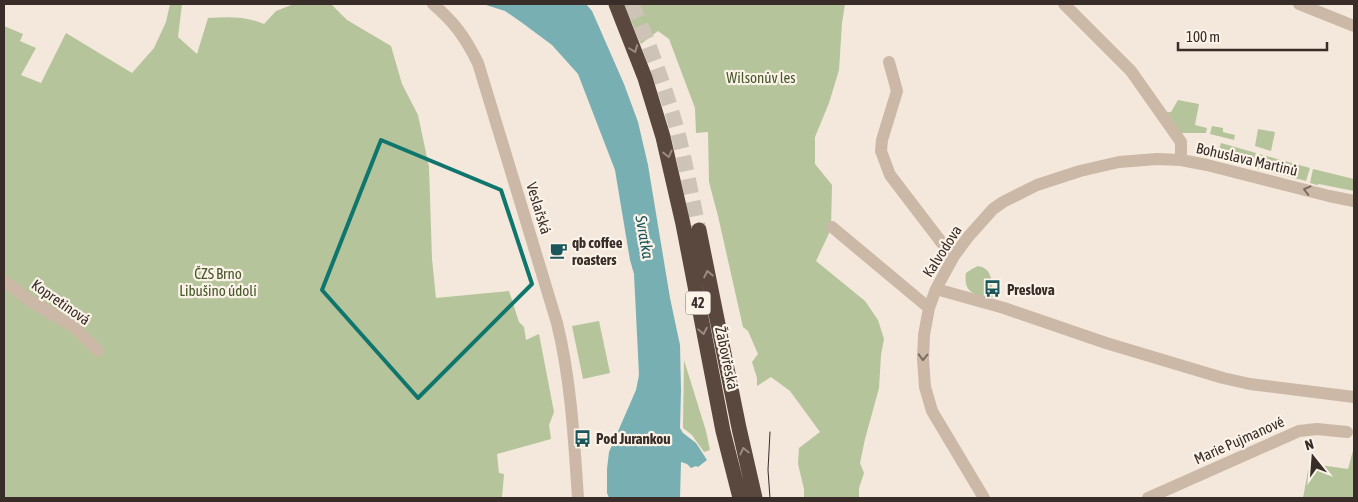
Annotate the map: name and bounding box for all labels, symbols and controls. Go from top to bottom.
scale bar [1178,20,1327,52]
text: 100 m [1186,28,1220,45]
one-way arrow [628,44,638,53]
park label: Wilsonův les [726,69,796,86]
street label: Bohuslava Martinů [1195,139,1299,179]
one-way arrow [662,150,672,158]
street label: Veslařská [523,180,555,236]
one-way arrow [1302,185,1311,196]
water label: Svratka [632,213,658,261]
street label: Kalvodova [919,222,965,280]
place label: qb coffee roasters [572,234,623,268]
cafe icon: qb coffee roasters [548,241,568,261]
park label: ČZS Brno Libušino údolí [179,265,257,299]
one-way arrow [703,270,714,279]
street label: Kopretinová [29,276,93,328]
bus stop icon: Preslova [983,279,1003,299]
place label: Preslova [1007,281,1055,298]
road number: 42 [686,292,710,314]
street label: Žabovřeská [712,325,742,391]
one-way arrow [698,326,708,335]
one-way arrow [918,353,929,361]
street label: Marie Pujmanové [1191,413,1287,467]
bus stop icon: Pod Jurankou [572,428,592,448]
place label: Pod Jurankou [596,430,670,447]
north arrow [1288,432,1338,482]
text: N [1303,436,1315,453]
one-way arrow [739,446,750,455]

